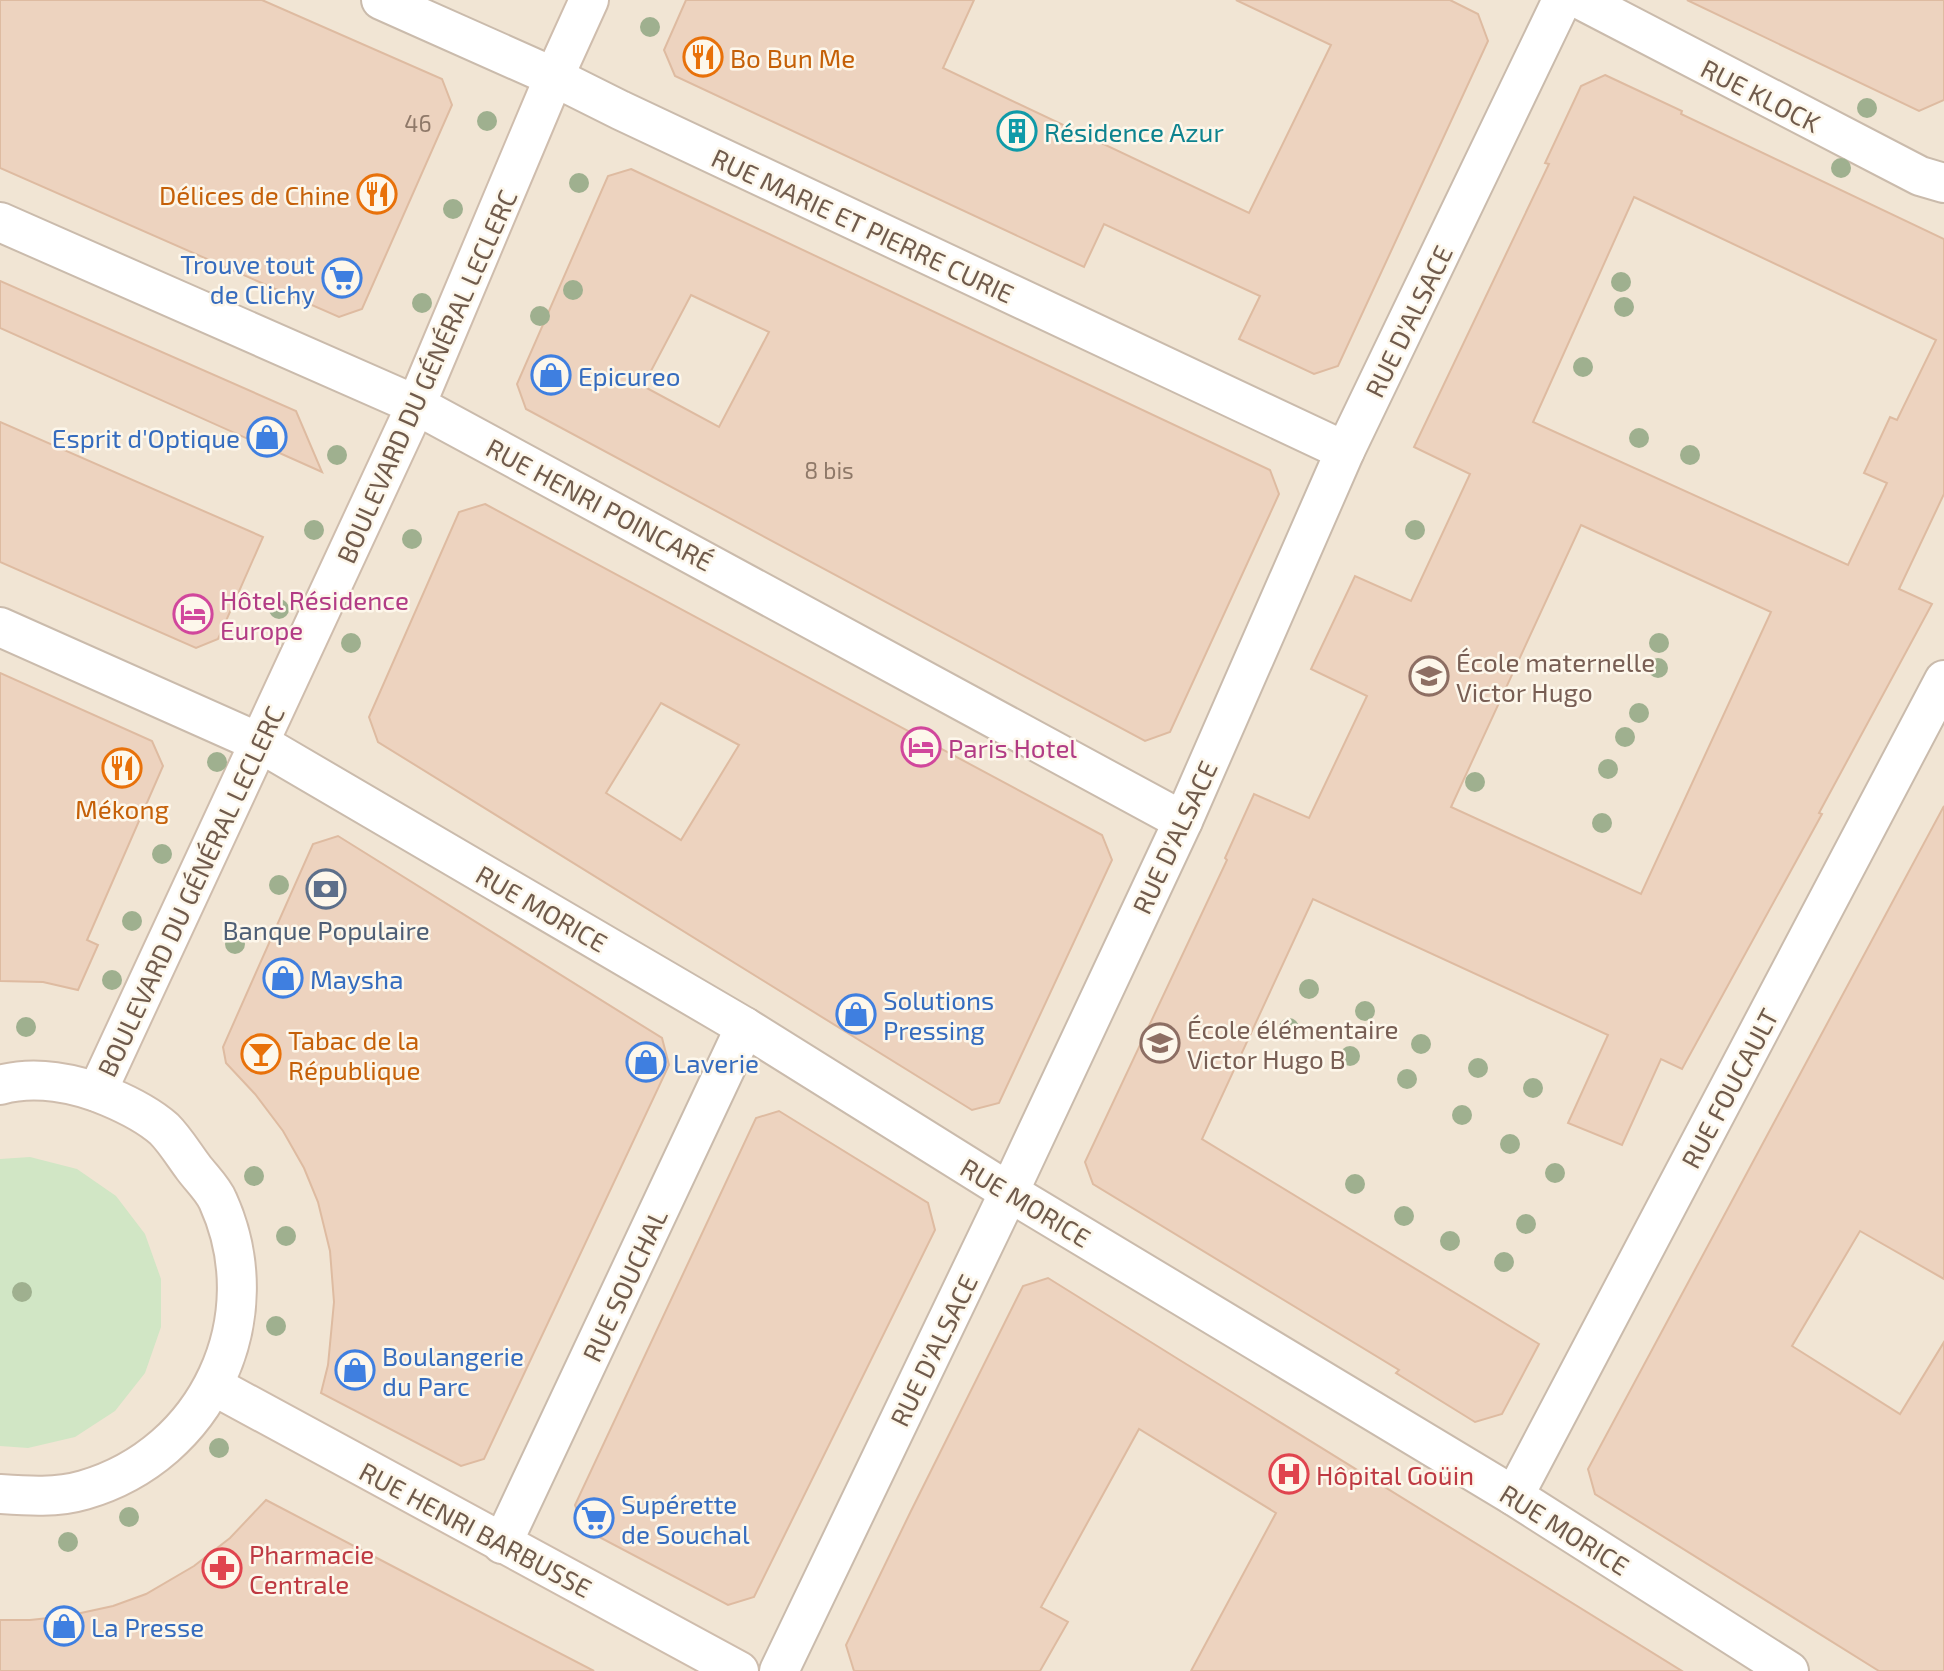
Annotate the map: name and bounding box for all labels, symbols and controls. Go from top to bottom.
restaurant icon: Bo Bun Me [682,36,724,78]
place label: Bo Bun Me [730,42,855,73]
street label: RUE KLOCK [1696,52,1826,138]
house number: 46 [404,109,432,137]
building icon: Résidence Azur [996,110,1038,152]
place label: Résidence Azur [1044,116,1224,147]
street label: RUE MARIE ET PIERRE CURIE [707,141,1019,309]
restaurant icon: Délices de Chine [356,173,398,215]
place label: Délices de Chine [159,179,350,210]
street label: BOULEVARD DU GÉNÉRAL LECLERC [329,185,523,567]
street label: RUE D'ALSACE [1358,240,1458,402]
place label: Trouve tout de Clichy [180,248,315,309]
supermarket icon: Trouve tout de Clichy [321,257,363,299]
shop icon: Epicureo [530,354,572,396]
place label: Epicureo [578,360,680,391]
shop icon: Esprit d'Optique [246,416,288,458]
place label: Esprit d'Optique [52,422,240,453]
street label: RUE HENRI POINCARÉ [481,431,719,577]
house number: 8 bis [804,456,854,484]
place label: Hôtel Résidence Europe [220,584,409,645]
hotel icon: Hôtel Résidence Europe [172,593,214,635]
place label: École maternelle Victor Hugo [1456,646,1655,707]
school or university icon: École maternelle Victor Hugo [1408,655,1450,697]
street label: BOULEVARD DU GÉNÉRAL LECLERC [90,701,290,1081]
hotel icon: Paris Hotel [900,726,942,768]
place label: Paris Hotel [948,732,1077,763]
restaurant icon: Mékong [101,747,143,789]
street label: RUE D'ALSACE [1125,756,1223,918]
place label: Mékong [75,793,169,824]
street label: RUE MORICE [471,858,613,958]
bank icon: Banque Populaire [305,868,347,910]
place label: Banque Populaire [222,914,430,945]
shop icon: Maysha [262,957,304,999]
place label: Maysha [310,963,403,994]
place label: Solutions Pressing [883,984,994,1045]
shop icon: Solutions Pressing [835,993,877,1035]
street label: RUE FOUCAULT [1674,1003,1784,1173]
place label: École élémentaire Victor Hugo B [1187,1013,1398,1074]
school or university icon: École élémentaire Victor Hugo B [1139,1022,1181,1064]
place label: Tabac de la République [288,1024,420,1085]
bar icon: Tabac de la République [240,1033,282,1075]
shop icon: Laverie [625,1041,667,1083]
place label: Laverie [673,1047,759,1078]
street label: RUE MORICE [955,1151,1097,1253]
street label: RUE SOUCHAL [575,1204,673,1366]
street label: RUE D'ALSACE [883,1269,983,1431]
place label: Boulangerie du Parc [382,1340,524,1401]
shop icon: Boulangerie du Parc [334,1349,376,1391]
hospital icon: Hôpital Goüin [1268,1453,1310,1495]
street label: RUE HENRI BARBUSSE [355,1455,597,1603]
place label: Hôpital Goüin [1316,1459,1474,1490]
street label: RUE MORICE [1495,1477,1635,1581]
place label: Supérette de Souchal [621,1488,750,1549]
supermarket icon: Supérette de Souchal [573,1497,615,1539]
place label: Pharmacie Centrale [249,1538,374,1599]
pharmacy icon: Pharmacie Centrale [201,1547,243,1589]
shop icon: La Presse [43,1605,85,1647]
place label: La Presse [91,1611,204,1642]

